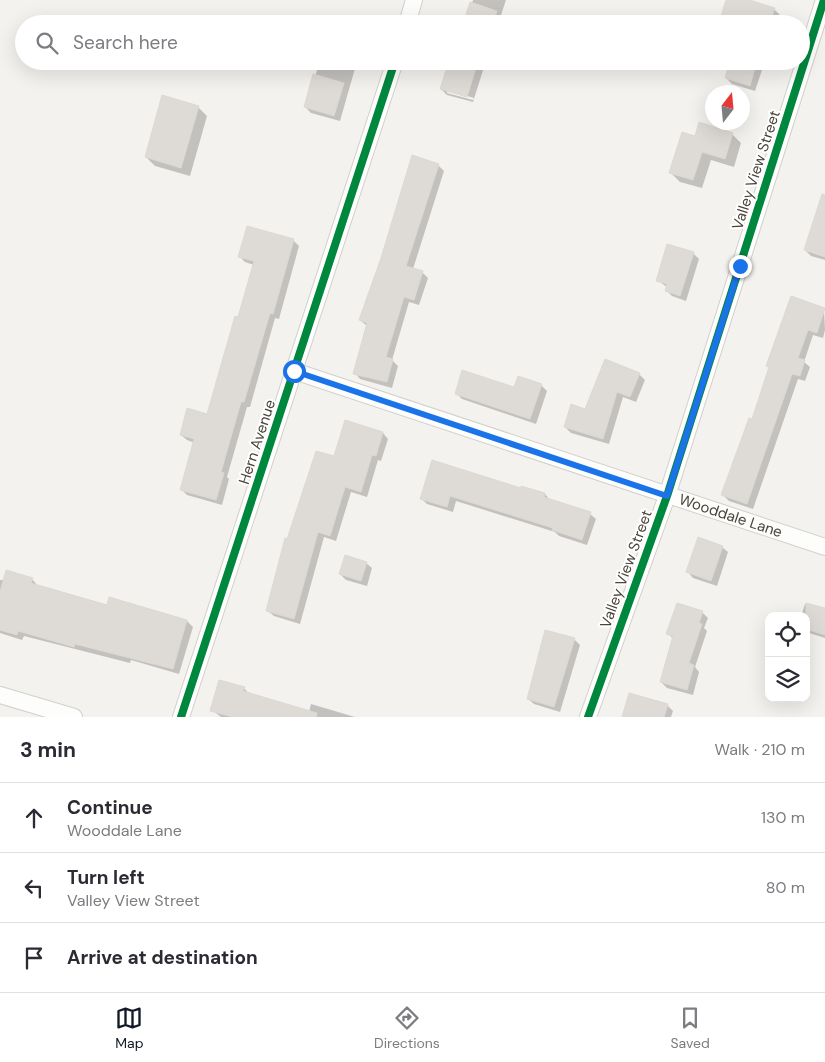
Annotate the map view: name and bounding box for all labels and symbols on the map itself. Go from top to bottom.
north arrow [705,85,750,130]
street label: Valley View Street [727,108,785,232]
route end [729,255,752,278]
route start [283,360,306,383]
street label: Hern Avenue [234,397,280,487]
street label: Wooddale Lane [676,489,785,542]
street label: Valley View Street [595,507,657,631]

